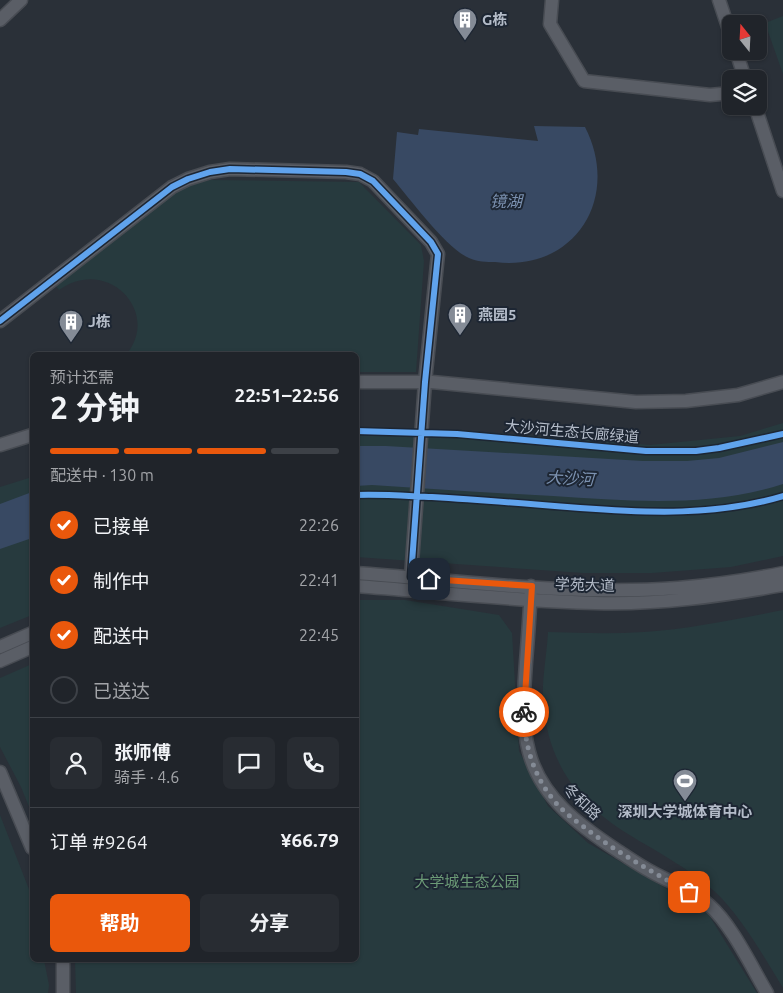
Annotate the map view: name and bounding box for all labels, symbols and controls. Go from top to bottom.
building icon: G栋 [452,7,478,41]
place label: G栋 [482,11,507,28]
north arrow [722,15,768,60]
map controls [722,15,767,115]
button: layers [722,70,767,115]
water label: 镜湖 [490,192,525,210]
building icon: 燕园5 [447,302,473,336]
place label: 燕园5 [478,306,516,323]
building icon: J栋 [58,309,84,343]
place label: J栋 [88,313,111,330]
text: 预计还需 [50,368,114,386]
text: 22:51–22:56 [234,384,339,406]
text: 2 分钟 [50,389,140,425]
street label: 大沙河生态长廊绿道 [504,417,640,446]
text: 配送中 · 130 m [50,466,154,484]
water label: 大沙河 [546,468,597,488]
icon: check [50,511,78,539]
text: 已接单 [93,515,150,537]
text: 22:26 [299,516,339,534]
pin [408,558,450,600]
icon: home [415,565,443,593]
icon: check [50,566,78,594]
text: 制作中 [93,570,150,592]
text: 22:41 [299,571,339,589]
street label: 学苑大道 [555,575,615,594]
icon: check [50,621,78,649]
text: 配送中 [93,625,150,647]
text: 22:45 [299,626,339,644]
text: 已送达 [93,680,150,702]
courier [499,687,549,737]
icon: bike [510,698,538,726]
button: person [50,737,102,789]
button: chat [223,737,275,789]
button: phone [287,737,339,789]
text: 张师傅 [114,741,171,763]
text: 骑手 · 4.6 [114,768,179,786]
sports icon: 深圳大学城体育中心 [672,768,698,802]
street label: 冬和路 [560,780,605,823]
place label: 深圳大学城体育中心 [617,803,753,820]
text: ¥66.79 [281,829,339,851]
text: 订单 #9264 [50,831,148,853]
pin [668,871,710,913]
park label: 大学城生态公园 [414,873,520,890]
icon: bag [675,878,703,906]
button: 帮助 [50,894,190,952]
button: 分享 [200,894,339,952]

